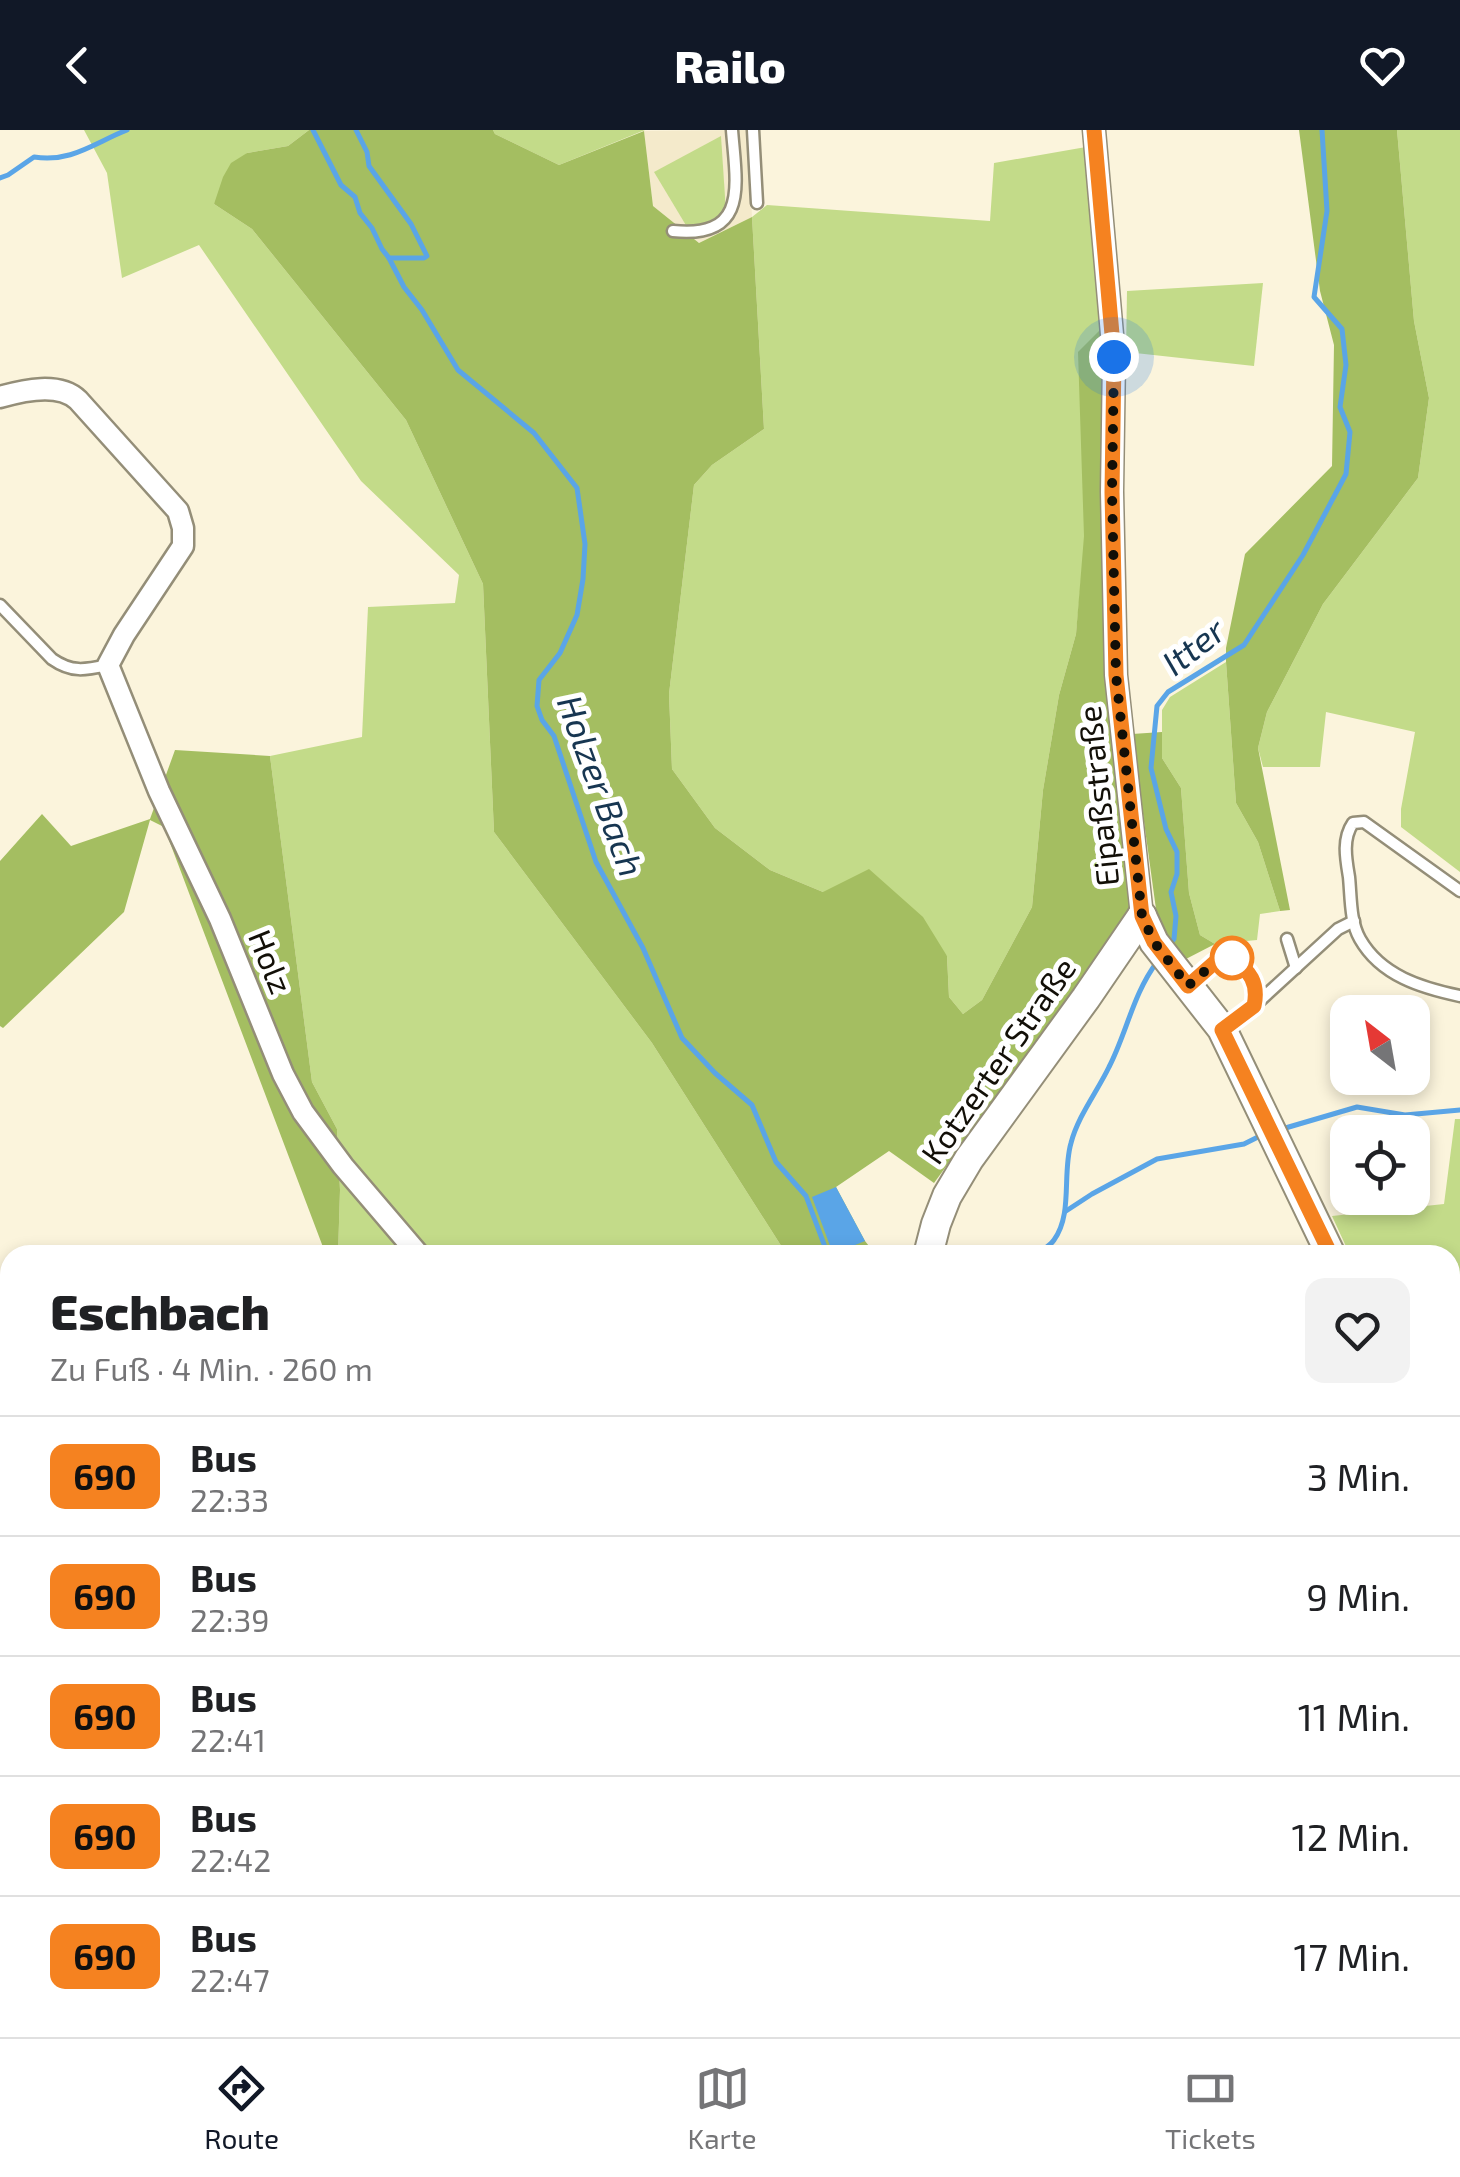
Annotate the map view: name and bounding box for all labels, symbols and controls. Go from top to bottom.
icon: back [50,38,105,93]
text: Railo [674,38,786,92]
icon: heart [1355,38,1410,93]
your location [1089,332,1139,382]
water label: Itter [1153,607,1233,683]
water label: Holzer Bach [550,689,654,882]
street label: Eipaßstraße [1069,704,1125,888]
street label: Holz [242,924,302,999]
unlabelled marker [1211,937,1253,979]
street label: Kotzerter Straße [912,949,1083,1170]
north arrow [1330,995,1430,1095]
map controls [1330,995,1430,1215]
button: locate [1330,1115,1430,1215]
button: heart [1305,1278,1410,1383]
text: Eschbach [50,1282,270,1340]
text: Zu Fuß · 4 Min. · 260 m [50,1349,373,1387]
text: Bus [190,1434,257,1480]
text: 3 Min. [1307,1453,1410,1499]
text: 690 [73,1455,137,1497]
text: 22:33 [190,1480,269,1518]
text: Bus [190,1554,257,1600]
text: 9 Min. [1306,1573,1410,1619]
text: 690 [73,1575,137,1617]
text: 22:39 [190,1600,270,1638]
text: Bus [190,1674,257,1720]
text: 11 Min. [1298,1693,1410,1739]
text: 690 [73,1695,137,1737]
text: 22:41 [190,1720,266,1758]
text: Bus [190,1794,257,1840]
text: 12 Min. [1292,1813,1410,1859]
text: 690 [73,1815,137,1857]
text: 22:42 [190,1840,271,1878]
text: Bus [190,1914,257,1960]
text: 17 Min. [1293,1933,1410,1979]
text: 690 [73,1935,137,1977]
text: 22:47 [190,1960,270,1998]
tab: Route [204,2061,279,2155]
tab: Karte [688,2061,756,2155]
tab: Tickets [1165,2061,1256,2155]

